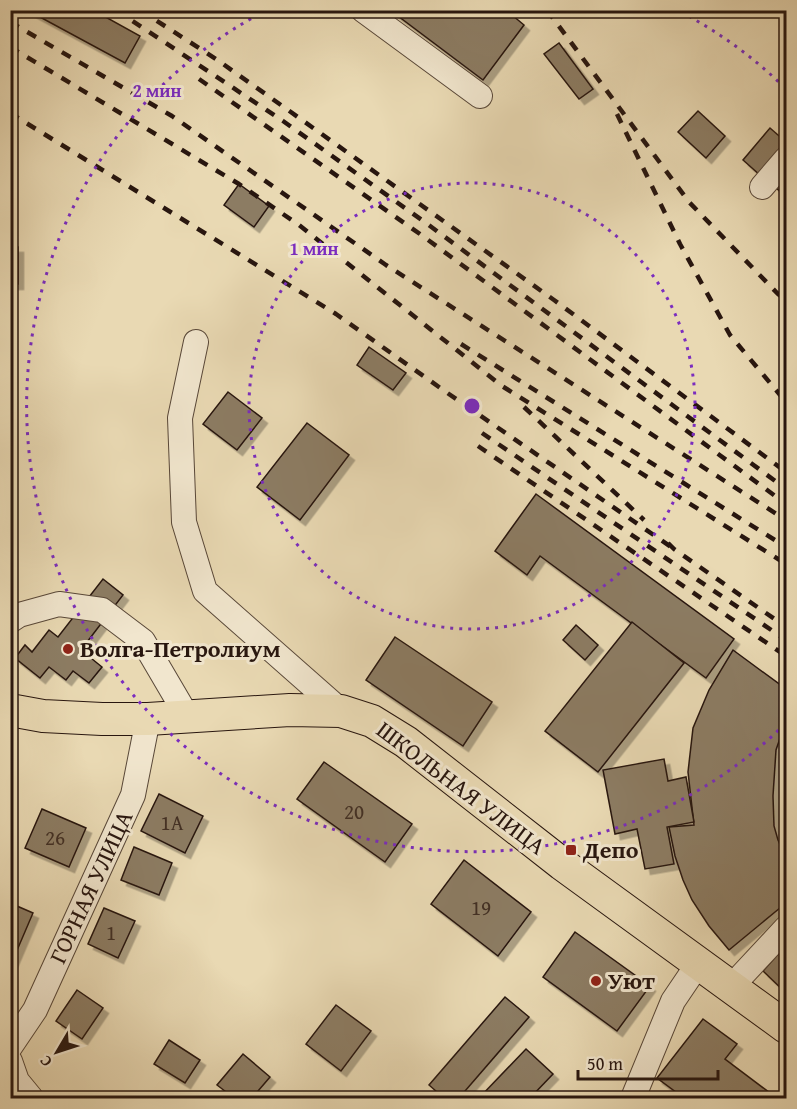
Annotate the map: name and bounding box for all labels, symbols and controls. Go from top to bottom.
text: 2 мин [132,77,182,104]
text: 1 мин [289,235,339,262]
centre of rings [462,396,482,416]
place label: Волга-Петролиум [80,631,280,666]
marker: Волга-Петролиум [61,642,75,656]
street label: ШКОЛЬНАЯ УЛИЦА [369,712,554,863]
house number: 20 [344,796,364,827]
street label: ГОРНАЯ УЛИЦА [40,804,141,969]
house number: 1А [161,807,184,838]
house number: 26 [45,822,65,853]
place label: Депо [582,832,639,867]
marker: Депо [564,843,578,857]
house number: 19 [471,892,491,923]
house number: 1 [106,917,116,948]
place label: Уют [608,963,655,998]
marker: Уют [589,974,603,988]
north arrow [27,1022,87,1082]
scale bar [578,1043,718,1081]
text: С [33,1050,58,1073]
text: 50 m [587,1050,623,1077]

